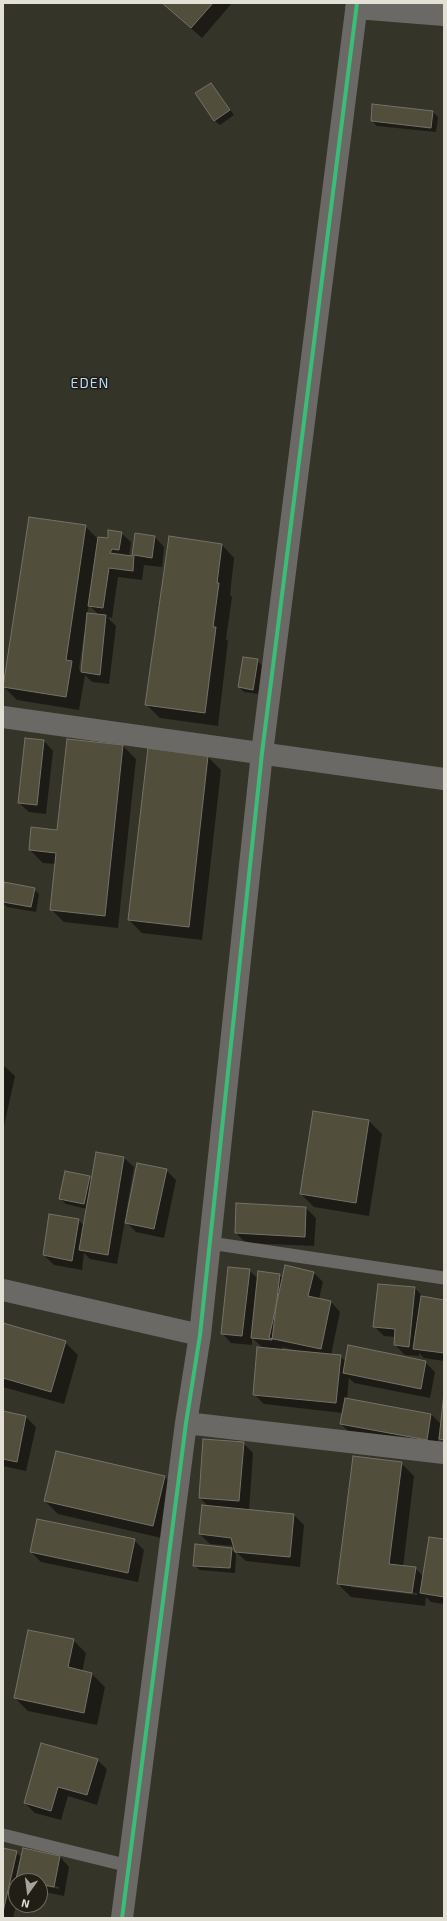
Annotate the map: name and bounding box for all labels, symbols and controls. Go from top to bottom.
district label: EDEN [71,375,109,391]
north arrow [8,1873,48,1913]
text: N [20,1897,31,1911]

